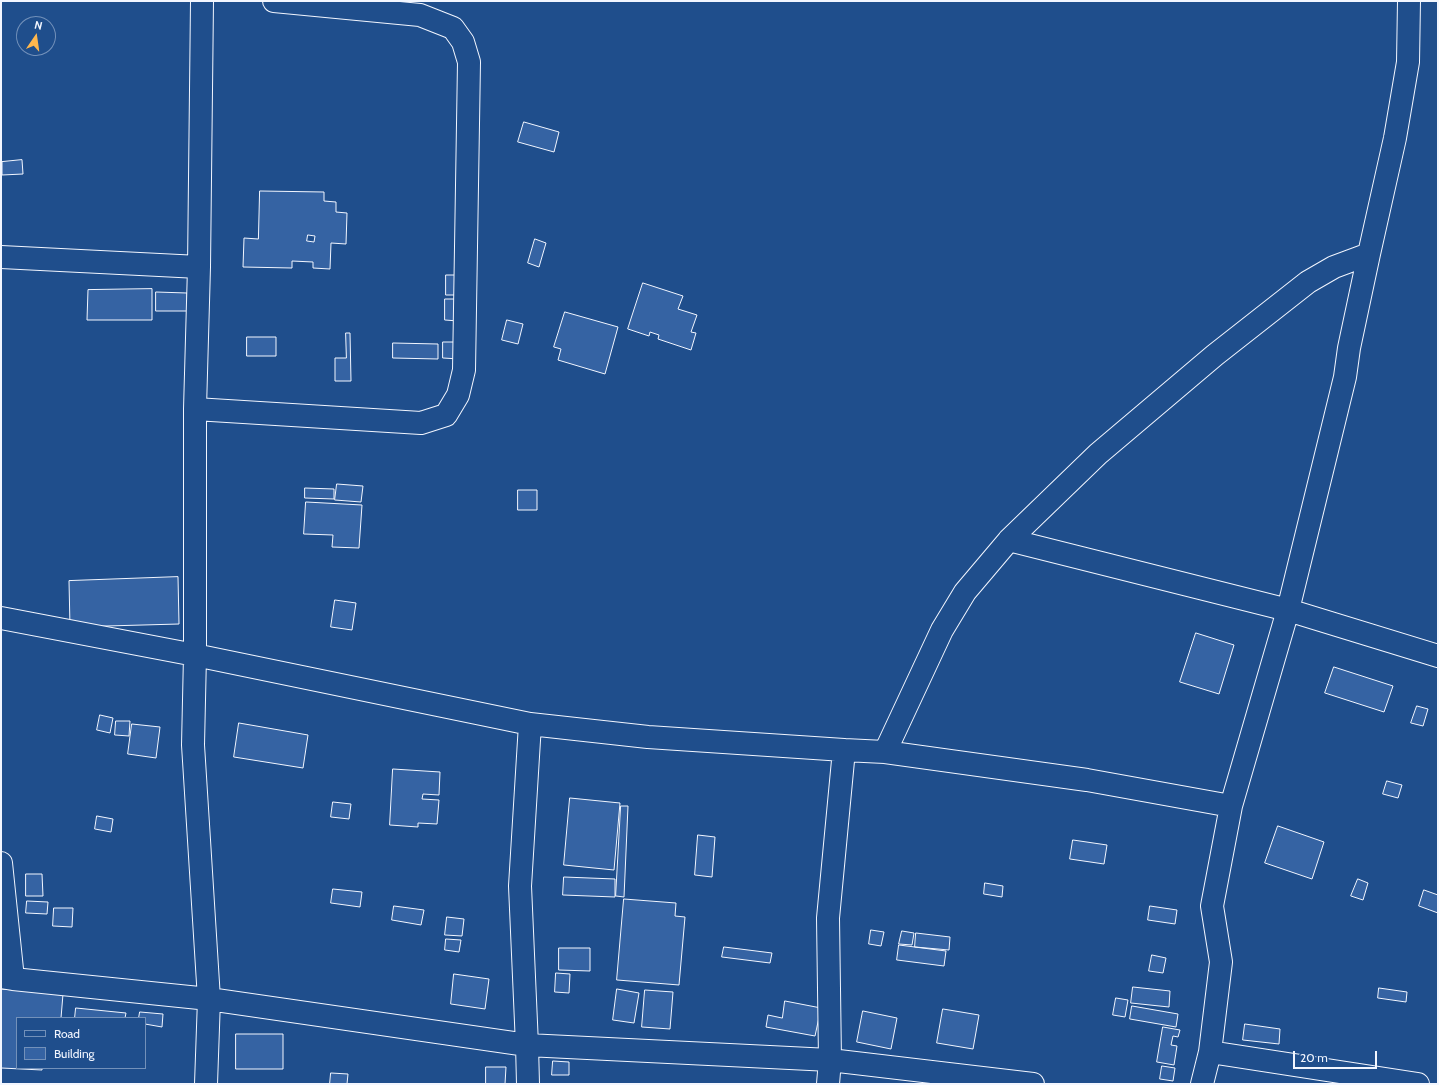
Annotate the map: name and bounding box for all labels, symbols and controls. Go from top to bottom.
north arrow [16,16,56,56]
text: N [33,18,44,33]
legend [16,1017,146,1069]
text: Road [54,1026,80,1041]
scale bar [1295,1043,1379,1069]
text: Building [54,1046,95,1061]
text: 20 m [1300,1050,1328,1065]

